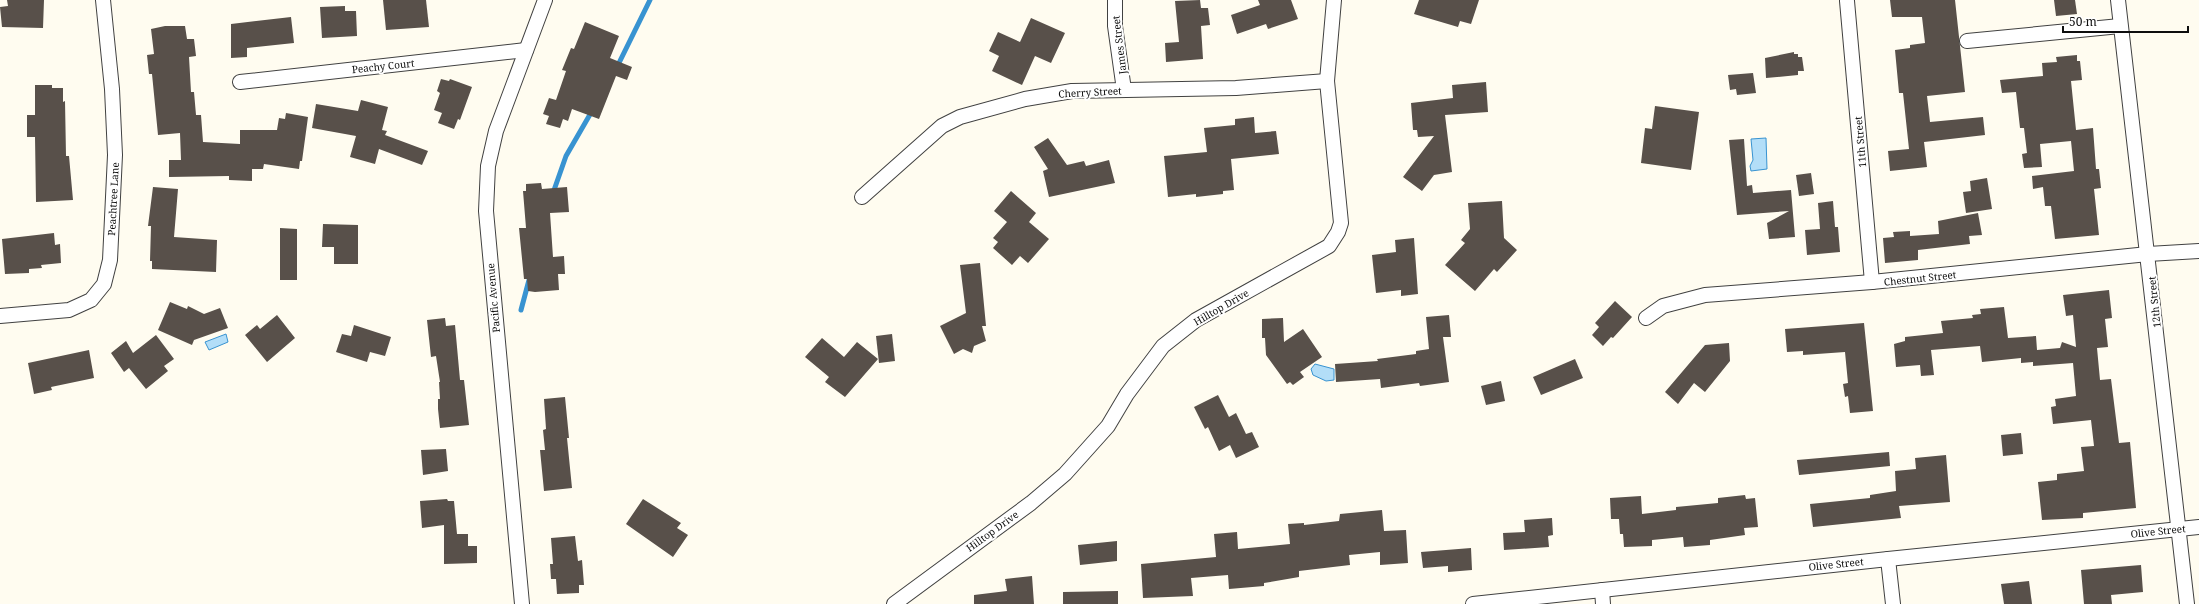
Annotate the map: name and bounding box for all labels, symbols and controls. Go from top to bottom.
scale bar [2063,8,2188,34]
text: 50 m [2069,13,2097,30]
street label: James Street [1108,14,1130,76]
street label: Peachy Court [351,56,415,76]
street label: Cherry Street [1058,83,1122,101]
street label: 11th Street [1851,115,1869,168]
street label: Peachtree Lane [104,162,122,236]
street label: Pacific Avenue [483,263,503,333]
street label: Chestnut Street [1883,267,1957,289]
street label: 12th Street [2144,275,2164,328]
street label: Hilltop Drive [1191,286,1251,328]
street label: Hilltop Drive [963,507,1021,555]
street label: Olive Street [2130,521,2187,541]
street label: Olive Street [1808,554,1865,574]

